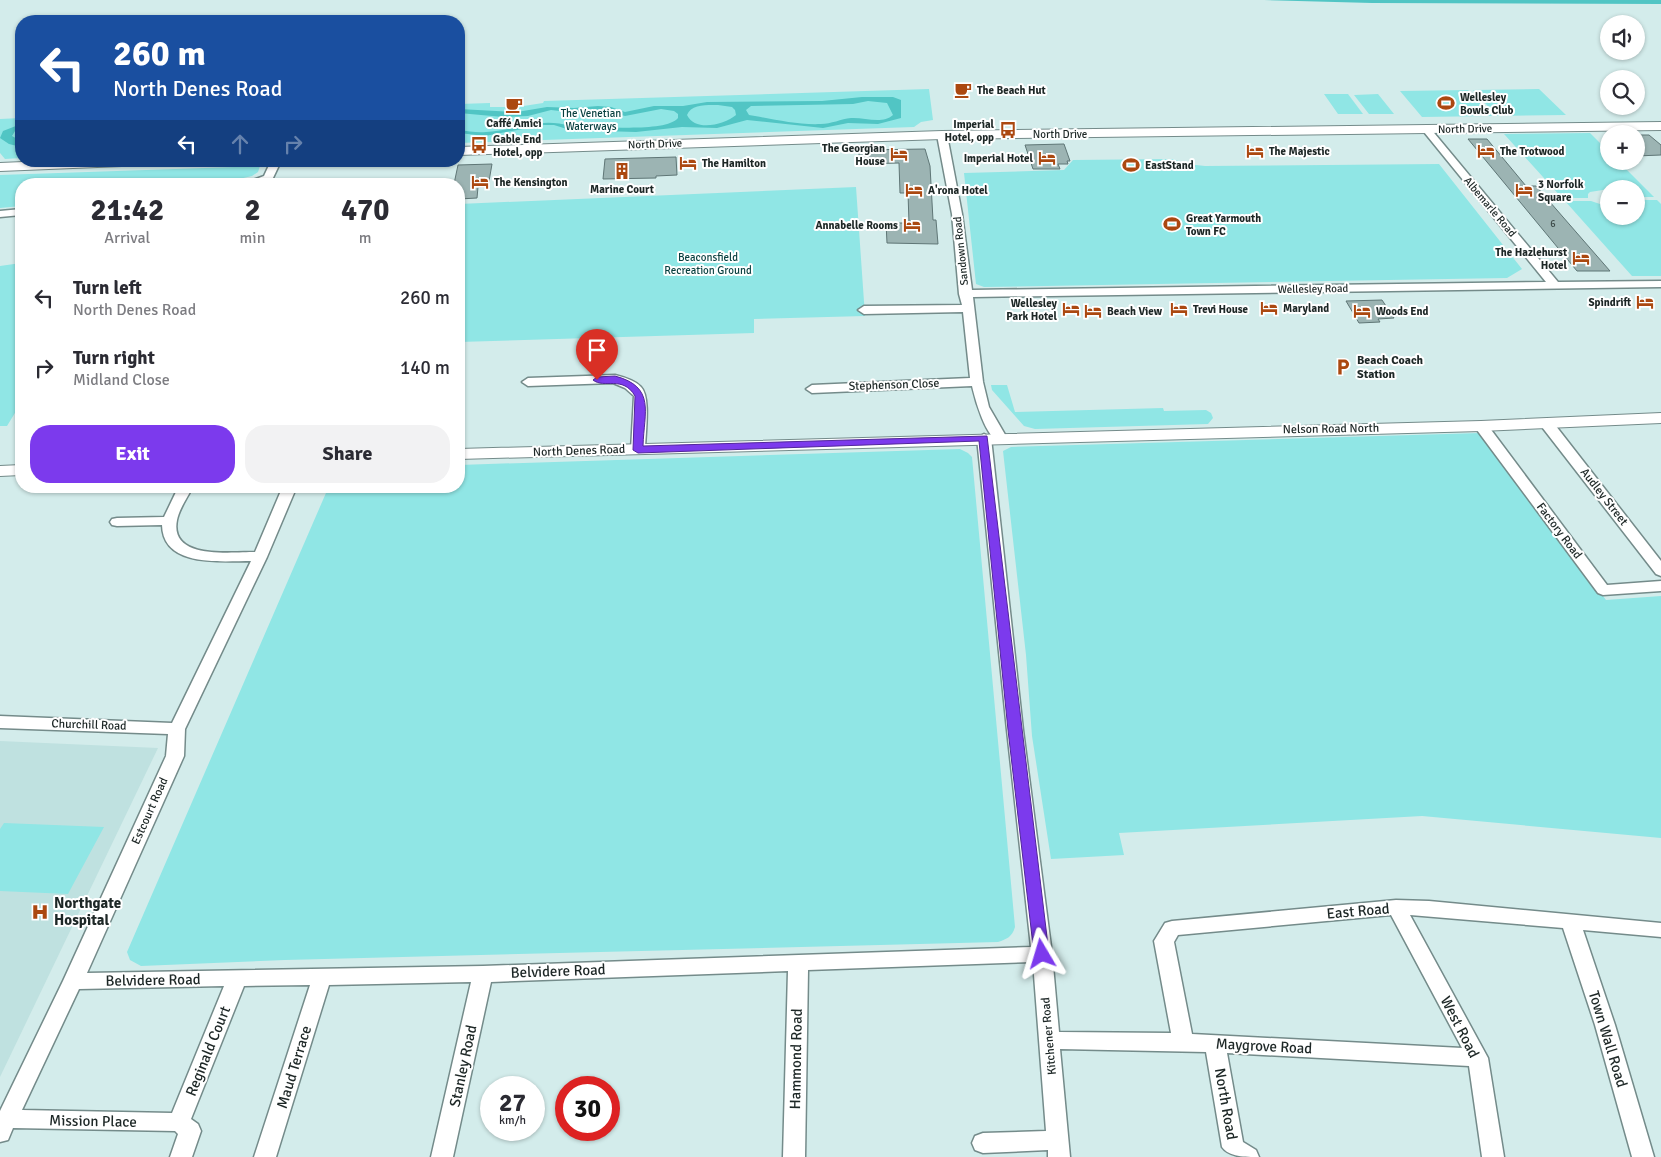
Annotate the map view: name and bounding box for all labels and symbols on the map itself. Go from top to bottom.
cafe icon: The Beach Hut [953,80,973,100]
place label: The Beach Hut [977,84,1046,97]
place label: Wellesley Bowls Club [1460,91,1514,117]
sports icon: Wellesley Bowls Club [1436,93,1456,113]
cafe icon: Caffé Amici [504,95,524,115]
park label: The Venetian Waterways [561,107,621,133]
place label: Caffé Amici [486,117,542,130]
place label: Imperial Hotel, opp [945,118,995,144]
bus stop icon: Imperial Hotel, opp [998,120,1018,140]
street label: North Drive [1438,122,1492,136]
street label: North Drive [1033,128,1087,141]
place label: Gable End Hotel, opp [493,133,543,159]
bus stop icon: Gable End Hotel, opp [469,135,489,155]
street label: North Drive [628,137,682,151]
hotel icon: The Majestic [1245,141,1265,161]
hotel icon: The Trotwood [1476,141,1496,161]
place label: The Georgian House [822,142,886,168]
hotel icon: The Georgian House [889,144,909,164]
place label: The Majestic [1269,145,1330,158]
place label: The Trotwood [1500,145,1565,158]
hotel icon: Imperial Hotel [1037,148,1057,168]
place label: Imperial Hotel [964,152,1034,165]
hotel icon: The Hamilton [678,153,698,173]
sports icon: EastStand [1121,155,1141,175]
place label: The Hamilton [702,157,766,170]
place label: EastStand [1145,159,1194,172]
building icon: Marine Court [612,161,632,181]
hotel icon: The Kensington [470,172,490,192]
street label: Albemarle Road [1461,174,1519,240]
place label: The Kensington [494,176,568,189]
place label: 3 Norfolk Square [1538,178,1584,204]
hotel icon: A'rona Hotel [904,180,924,200]
hotel icon: 3 Norfolk Square [1514,180,1534,200]
place label: Marine Court [590,183,654,196]
place label: A'rona Hotel [928,184,988,197]
place label: Great Yarmouth Town FC [1186,212,1261,238]
sports icon: Great Yarmouth Town FC [1162,214,1182,234]
hotel icon: Annabelle Rooms [902,215,922,235]
street label: Sandown Road [951,216,971,286]
house number: 6 [1550,218,1556,230]
place label: Annabelle Rooms [816,219,898,232]
place label: The Hazlehurst Hotel [1495,246,1568,272]
hotel icon: The Hazlehurst Hotel [1571,248,1591,268]
park label: Beaconsfield Recreation Ground [664,251,752,277]
street label: Wellesley Road [1278,282,1349,296]
hotel icon: Spindrift [1635,292,1655,312]
place label: Spindrift [1588,296,1631,309]
place label: Wellesley Park Hotel [1006,297,1058,323]
hotel icon: Maryland [1259,298,1279,318]
hotel icon: Wellesley Park Hotel [1061,299,1081,319]
hotel icon: Trevi House [1169,299,1189,319]
hotel icon: Beach View [1083,301,1103,321]
hotel icon: Woods End [1352,301,1372,321]
place label: Maryland [1283,302,1329,315]
place label: Trevi House [1193,303,1249,316]
place label: Beach View [1107,305,1163,318]
place label: Woods End [1376,305,1429,318]
pin [576,329,618,380]
place label: Beach Coach Station [1357,353,1424,382]
parking icon: Beach Coach Station [1333,357,1353,377]
street label: Stephenson Close [848,376,940,394]
street label: Nelson Road North [1283,421,1379,437]
street label: North Denes Road [533,442,625,460]
street label: Audley Street [1577,465,1631,529]
street label: Factory Road [1533,500,1585,562]
street label: Churchill Road [51,716,127,734]
street label: Estcourt Road [129,775,171,847]
place label: Northgate Hospital [54,894,121,929]
street label: East Road [1326,899,1390,923]
hospital icon: Northgate Hospital [30,902,50,922]
position arrow [1015,927,1067,979]
street label: Belvidere Road [510,960,606,982]
street label: Belvidere Road [105,970,201,990]
street label: Town Wall Road [1585,989,1631,1089]
street label: West Road [1437,993,1483,1061]
street label: Kitchener Road [1038,997,1060,1075]
street label: Reginald Court [182,1003,234,1099]
street label: Hammond Road [786,1008,806,1110]
street label: Maud Terrace [273,1023,315,1111]
street label: Stanley Road [446,1023,480,1109]
street label: Maygrove Road [1215,1034,1313,1058]
street label: North Road [1211,1067,1241,1141]
speed limit sign: 30 [555,1076,620,1141]
street label: Mission Place [49,1111,137,1131]

